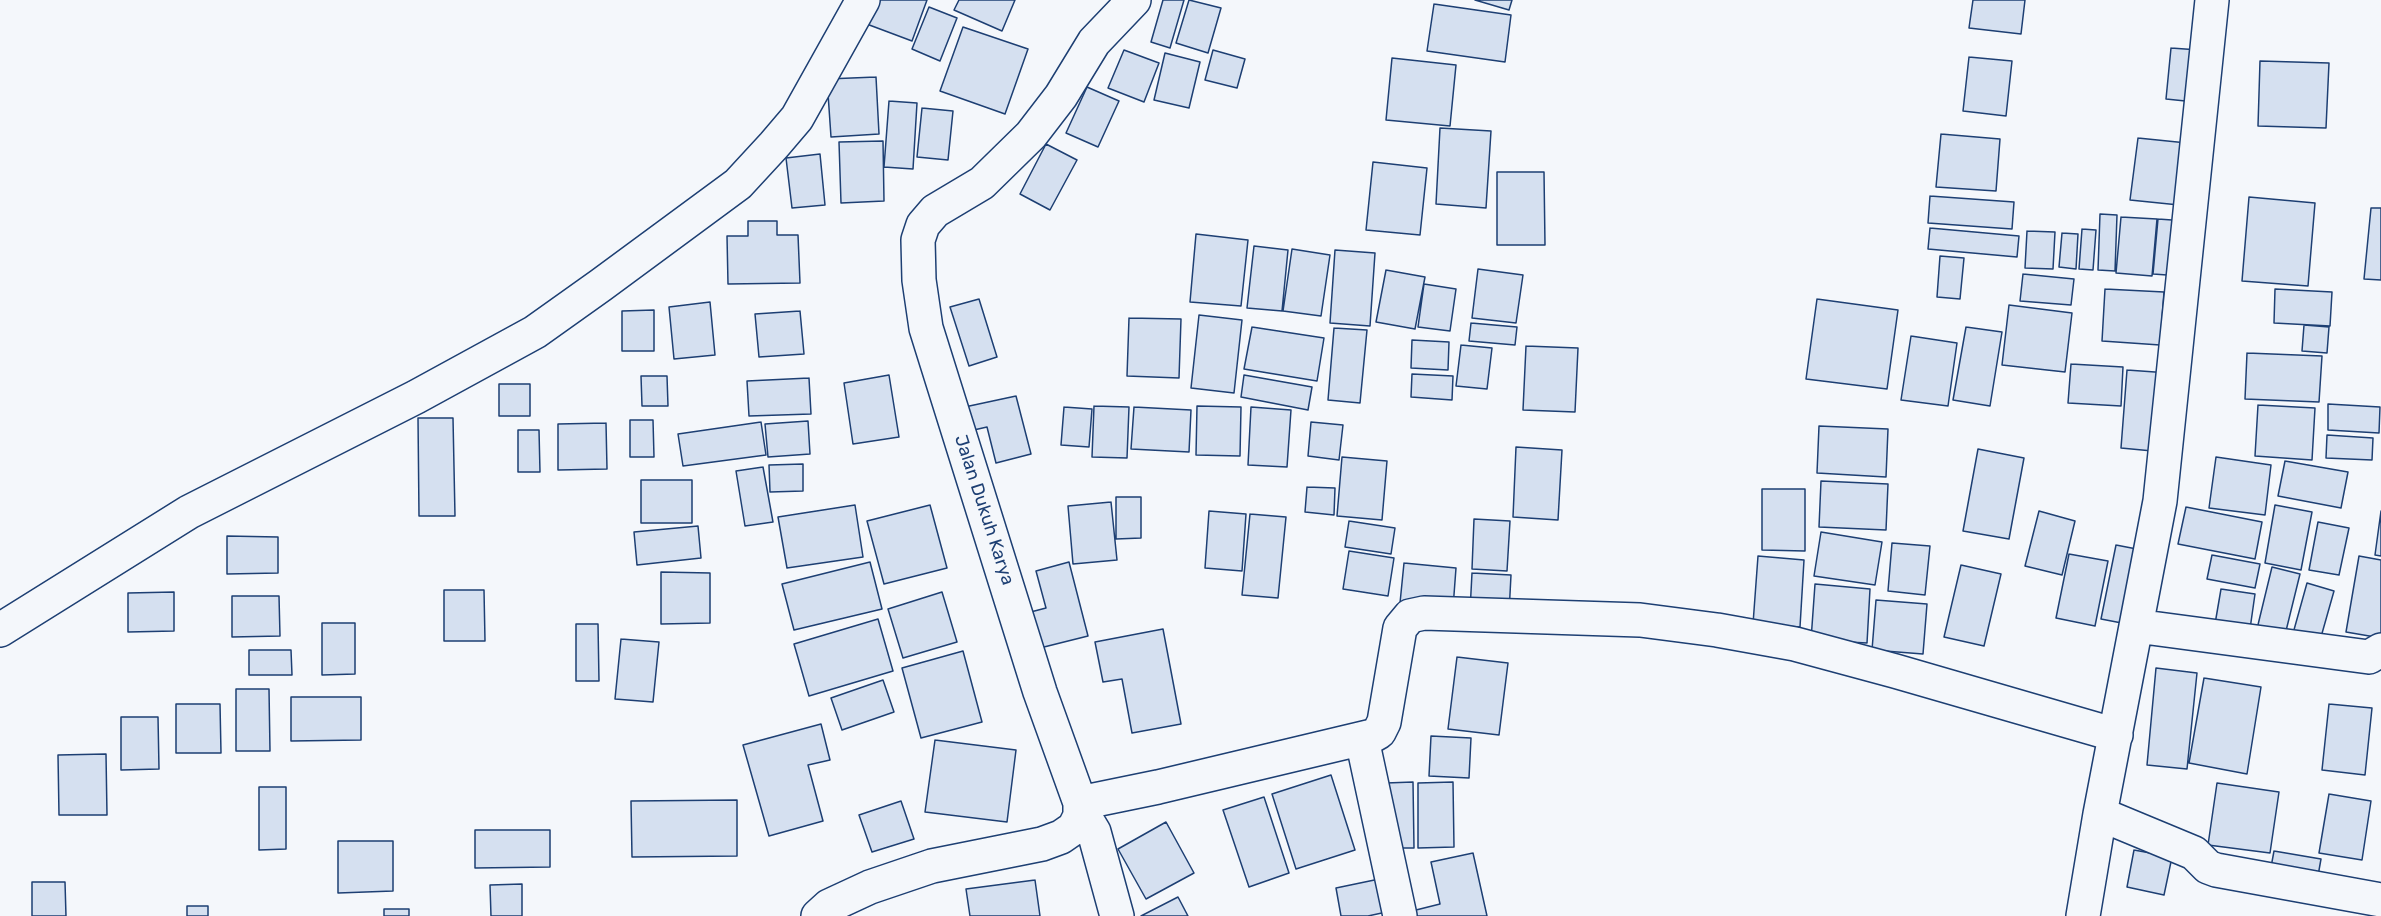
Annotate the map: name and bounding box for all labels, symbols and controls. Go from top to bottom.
street label: Jalan Dukuh Karya [950,432,1018,588]

